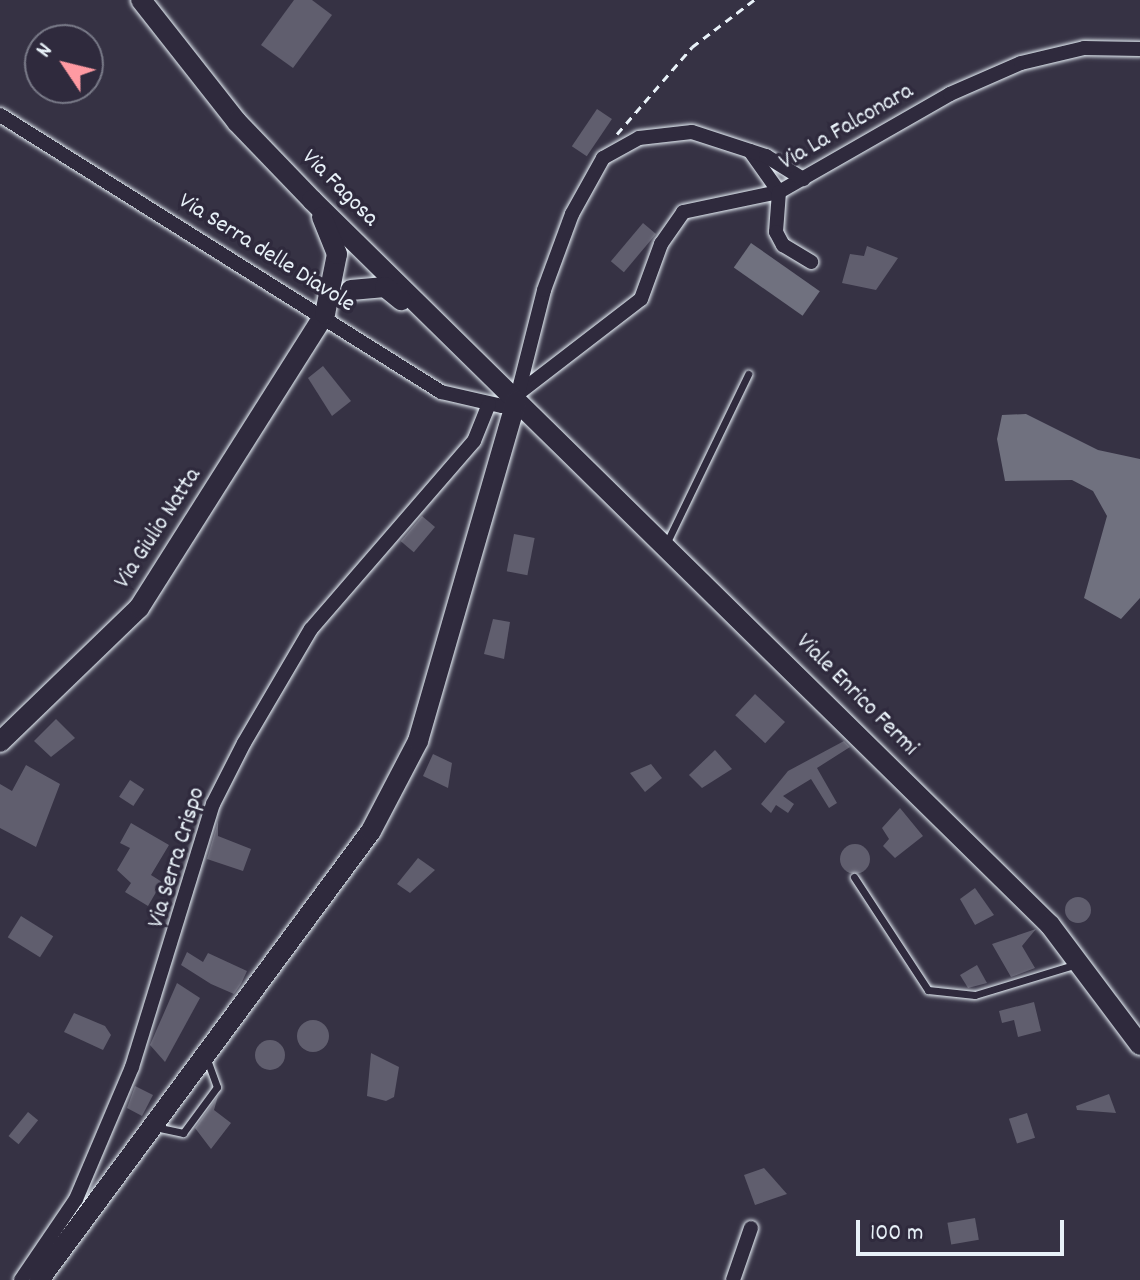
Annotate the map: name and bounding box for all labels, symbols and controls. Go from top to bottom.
north arrow [24,24,104,104]
text: N [30,38,61,64]
street label: Via La Falconara [775,78,919,178]
street label: Via Fagosa [294,144,384,234]
street label: Via Serra delle Diavole [172,188,360,320]
street label: Via Giulio Natta [109,463,209,595]
street label: Viale Enrico Fermi [789,629,923,763]
street label: Via Serra Crispo [143,784,213,932]
scale bar [860,1204,1068,1254]
text: 100 m [870,1217,923,1251]

